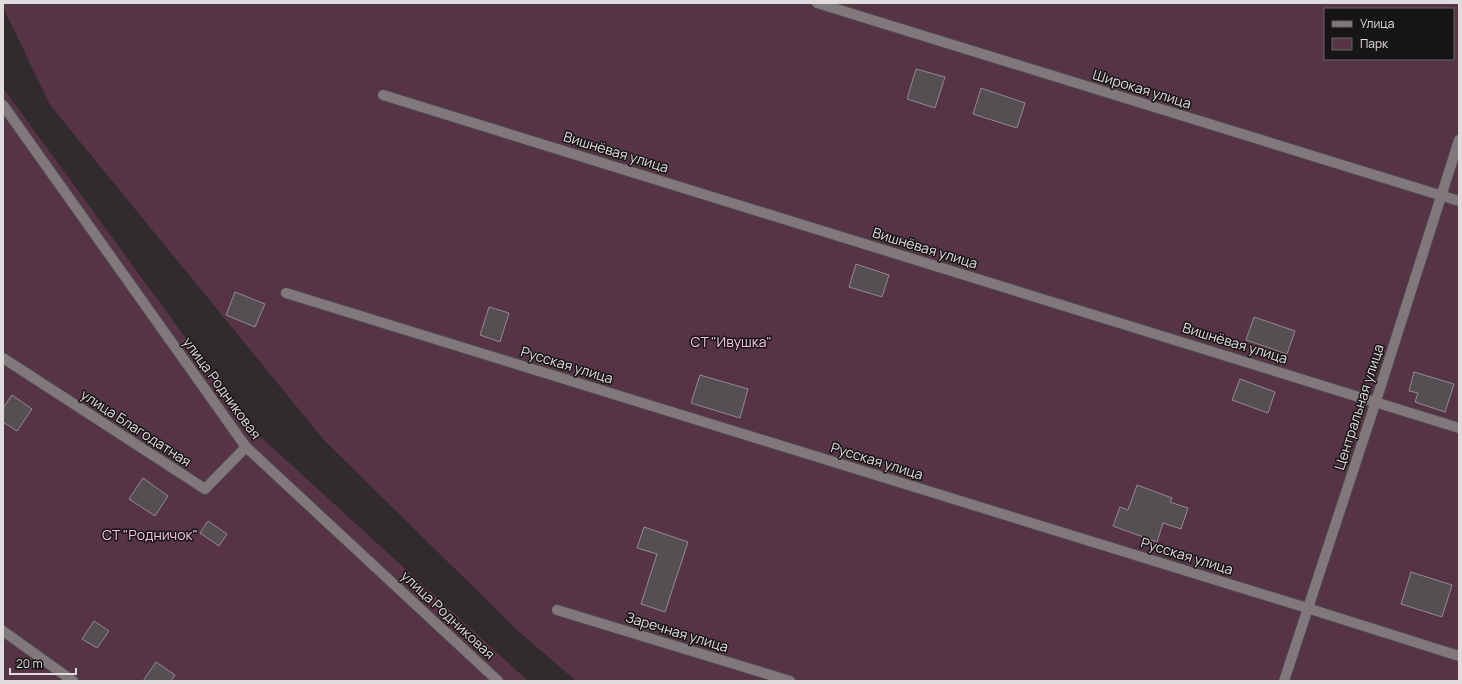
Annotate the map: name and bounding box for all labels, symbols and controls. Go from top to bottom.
legend [1324,8,1454,60]
text: Улица [1360,15,1394,32]
text: Парк [1360,35,1389,52]
street label: Широкая улица [1091,65,1194,113]
street label: Вишнёвая улица [561,127,671,177]
street label: Вишнёвая улица [870,223,980,273]
street label: Вишнёвая улица [1180,318,1290,368]
park label: СТ "Ивушка" [690,332,772,351]
street label: улица Родниковая [179,333,266,443]
street label: Русская улица [519,341,616,388]
street label: Центральная улица [1329,342,1388,472]
street label: улица Благодатная [77,385,195,470]
street label: Русская улица [829,437,926,484]
park label: СТ "Родничок" [102,525,198,544]
street label: Русская улица [1139,532,1236,579]
street label: улица Родниковая [397,566,499,663]
street label: Заречная улица [624,607,731,656]
scale bar [10,650,76,676]
text: 20 m [16,655,43,672]

